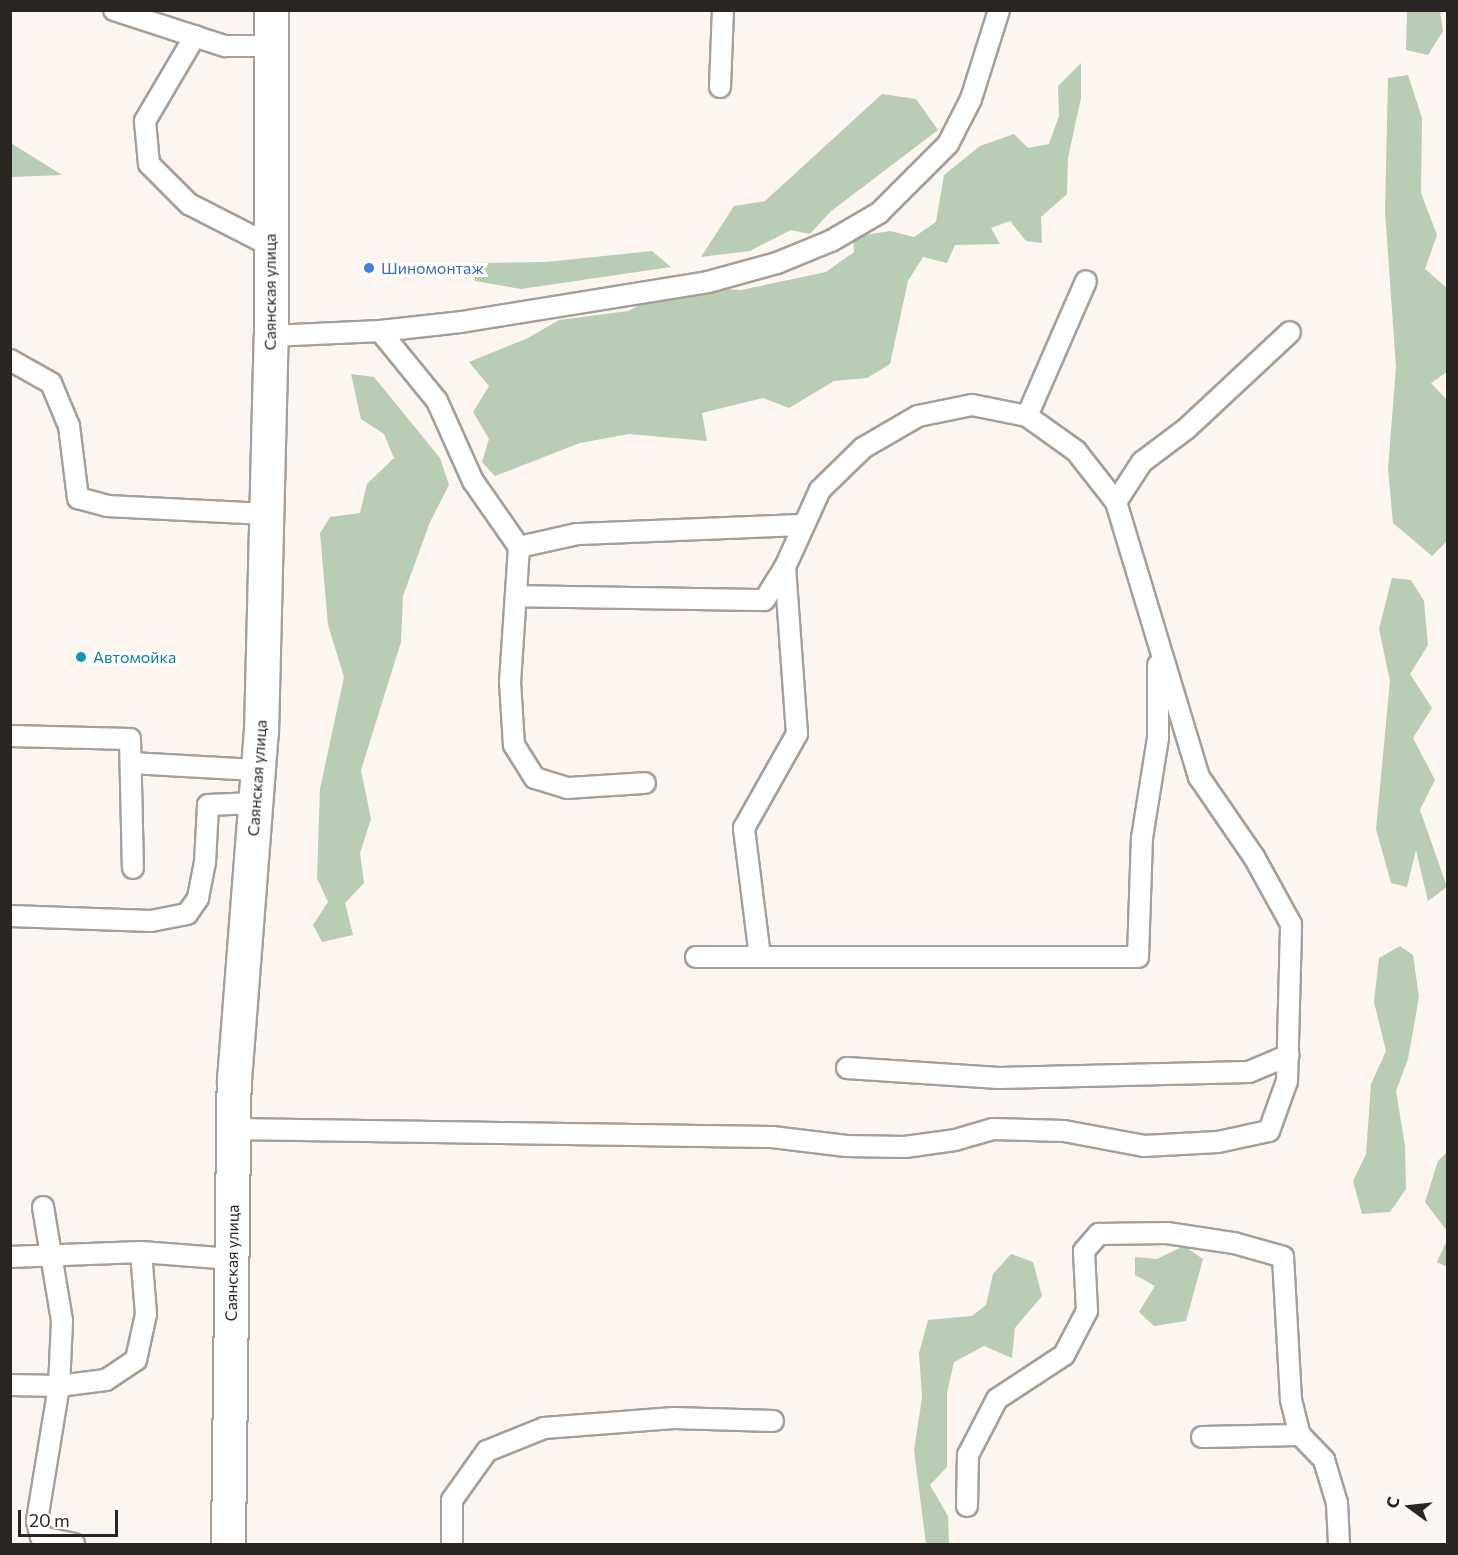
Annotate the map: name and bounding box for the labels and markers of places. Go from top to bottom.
place label: Шиномонтаж [381,258,484,278]
marker: Шиномонтаж [362,261,376,275]
place label: Автомойка [93,647,176,667]
marker: Автомойка [74,650,88,664]

